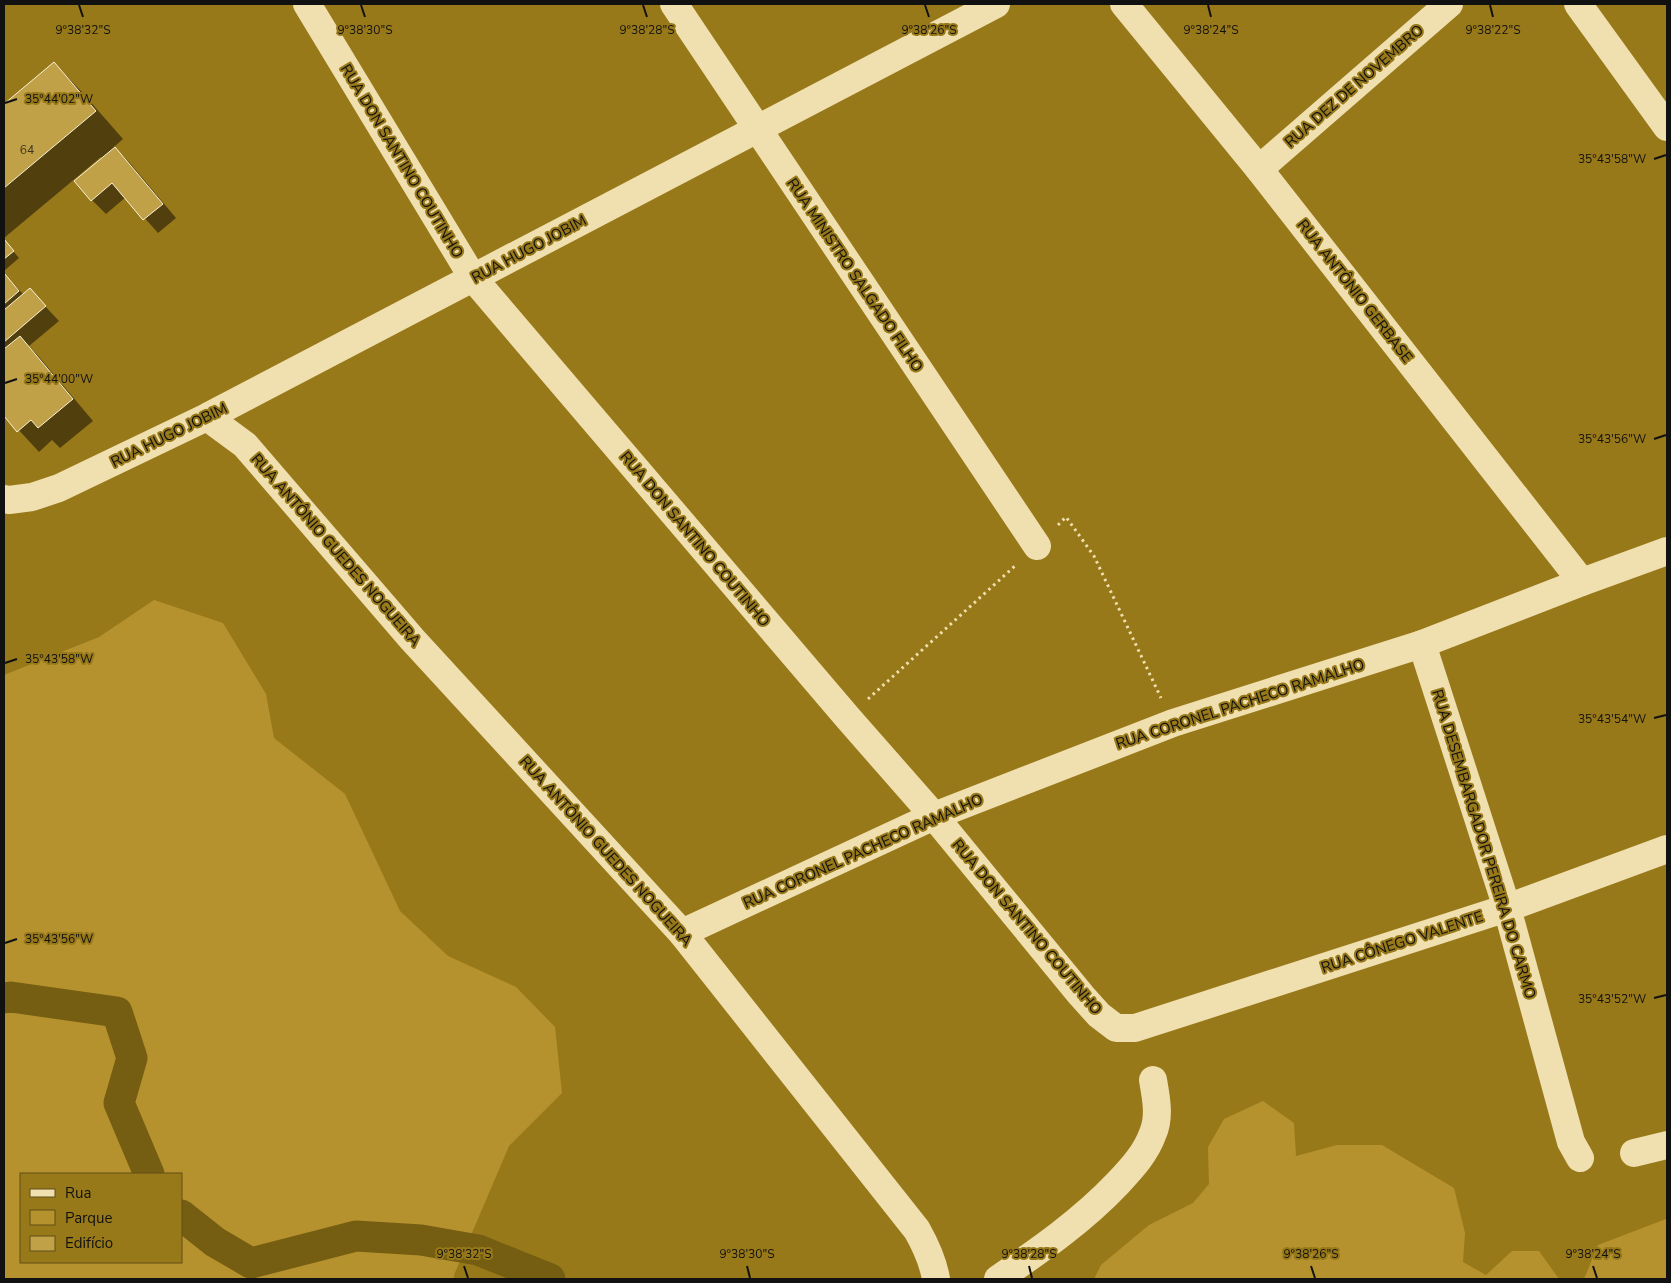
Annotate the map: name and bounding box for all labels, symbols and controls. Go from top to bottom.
street label: RUA DEZ DE NOVEMBRO [1280,20,1428,152]
text: 9°38'32"S [55,22,111,38]
text: 9°38'30"S [337,22,393,38]
text: 9°38'28"S [619,22,675,38]
text: 9°38'26"S [901,22,957,38]
text: 9°38'24"S [1183,22,1239,38]
text: 9°38'22"S [1465,22,1521,38]
street label: RUA DON SANTINO COUTINHO [336,60,468,262]
text: 35°44'02"W [25,91,93,107]
house number: 64 [20,142,34,158]
text: 35°43'58"W [1578,151,1646,167]
street label: RUA MINISTRO SALGADO FILHO [782,174,928,376]
street label: RUA HUGO JOBIM [468,210,590,288]
street label: RUA ANTÔNIO GERBASE [1293,215,1418,367]
text: 35°44'00"W [25,371,93,387]
street label: RUA HUGO JOBIM [107,398,231,472]
text: 35°43'56"W [1578,431,1646,447]
street label: RUA DON SANTINO COUTINHO [616,447,774,631]
street label: RUA ANTÔNIO GUEDES NOGUEIRA [247,449,426,651]
text: 35°43'58"W [25,651,93,667]
street label: RUA CORONEL PACHECO RAMALHO [1113,654,1367,754]
street label: RUA DESEMBARGADOR PEREIRA DO CARMO [1427,687,1541,1001]
text: 35°43'54"W [1578,711,1646,727]
street label: RUA ANTÔNIO GUEDES NOGUEIRA [515,751,698,950]
street label: RUA CORONEL PACHECO RAMALHO [740,789,986,913]
street label: RUA DON SANTINO COUTINHO [948,835,1106,1019]
street label: RUA CÔNEGO VALENTE [1318,905,1486,978]
text: 35°43'56"W [25,931,93,947]
text: 35°43'52"W [1578,991,1646,1007]
legend [20,1173,182,1263]
text: Rua [65,1183,91,1203]
text: Parque [65,1208,113,1228]
text: Edifício [65,1233,113,1253]
text: 9°38'32"S [436,1246,492,1262]
text: 9°38'30"S [719,1246,775,1262]
text: 9°38'28"S [1001,1246,1057,1262]
text: 9°38'26"S [1283,1246,1339,1262]
text: 9°38'24"S [1565,1246,1621,1262]

